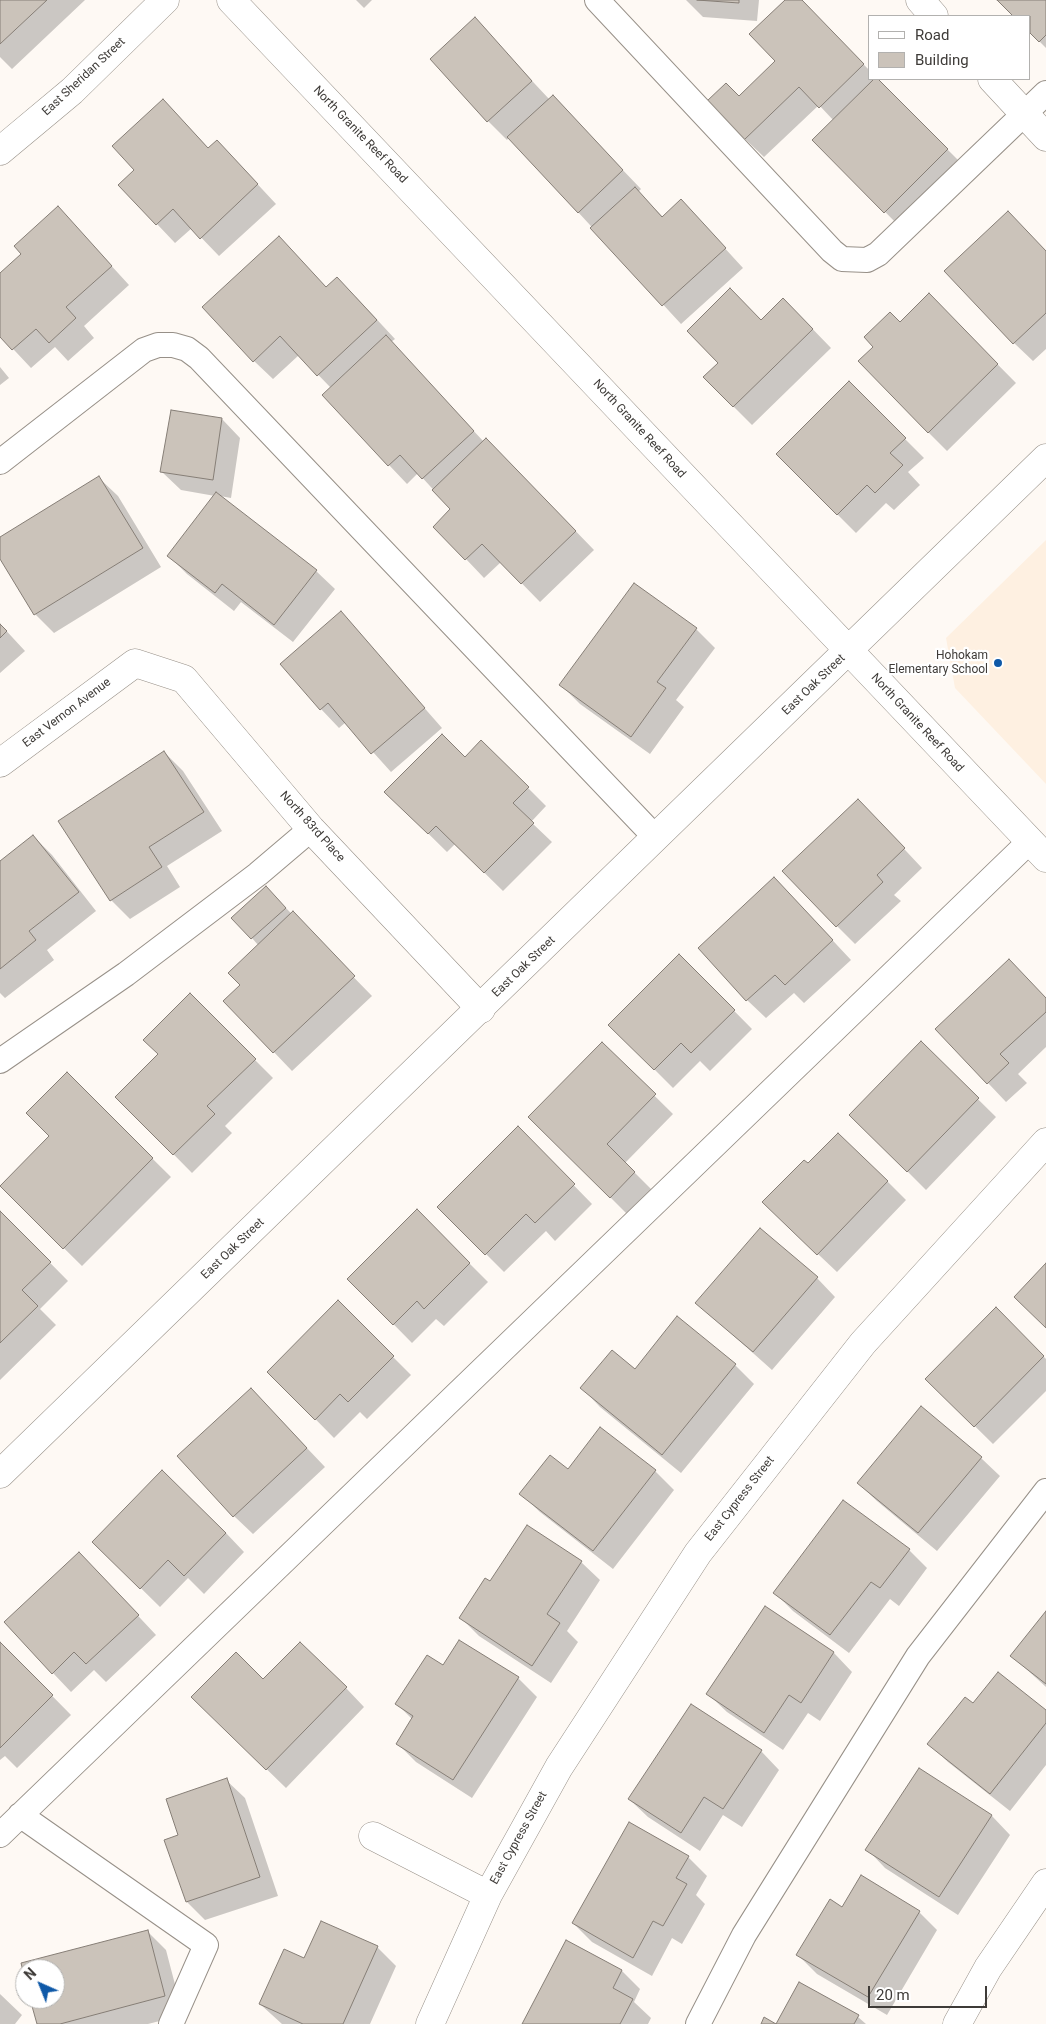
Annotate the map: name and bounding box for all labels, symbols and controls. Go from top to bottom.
legend [868,15,1031,80]
text: Road [915,26,949,44]
street label: East Sheridan Street [40,35,128,119]
text: Building [915,51,969,69]
street label: North Granite Reef Road [310,83,410,187]
street label: North Granite Reef Road [590,377,688,481]
place label: Hohokam Elementary School [888,649,988,677]
street label: East Oak Street [780,651,848,719]
marker: Hohokam Elementary School [992,657,1004,669]
street label: North Granite Reef Road [868,671,966,775]
street label: East Vernon Avenue [20,675,114,751]
street label: North 83rd Place [276,789,348,865]
street label: East Oak Street [490,933,558,1001]
street label: East Oak Street [199,1215,267,1283]
street label: East Cypress Street [702,1454,778,1544]
street label: East Cypress Street [487,1789,551,1887]
north arrow [15,1959,65,2009]
text: N [21,1965,39,1983]
scale bar [871,1976,990,2008]
text: 20 m [876,1986,910,2004]

